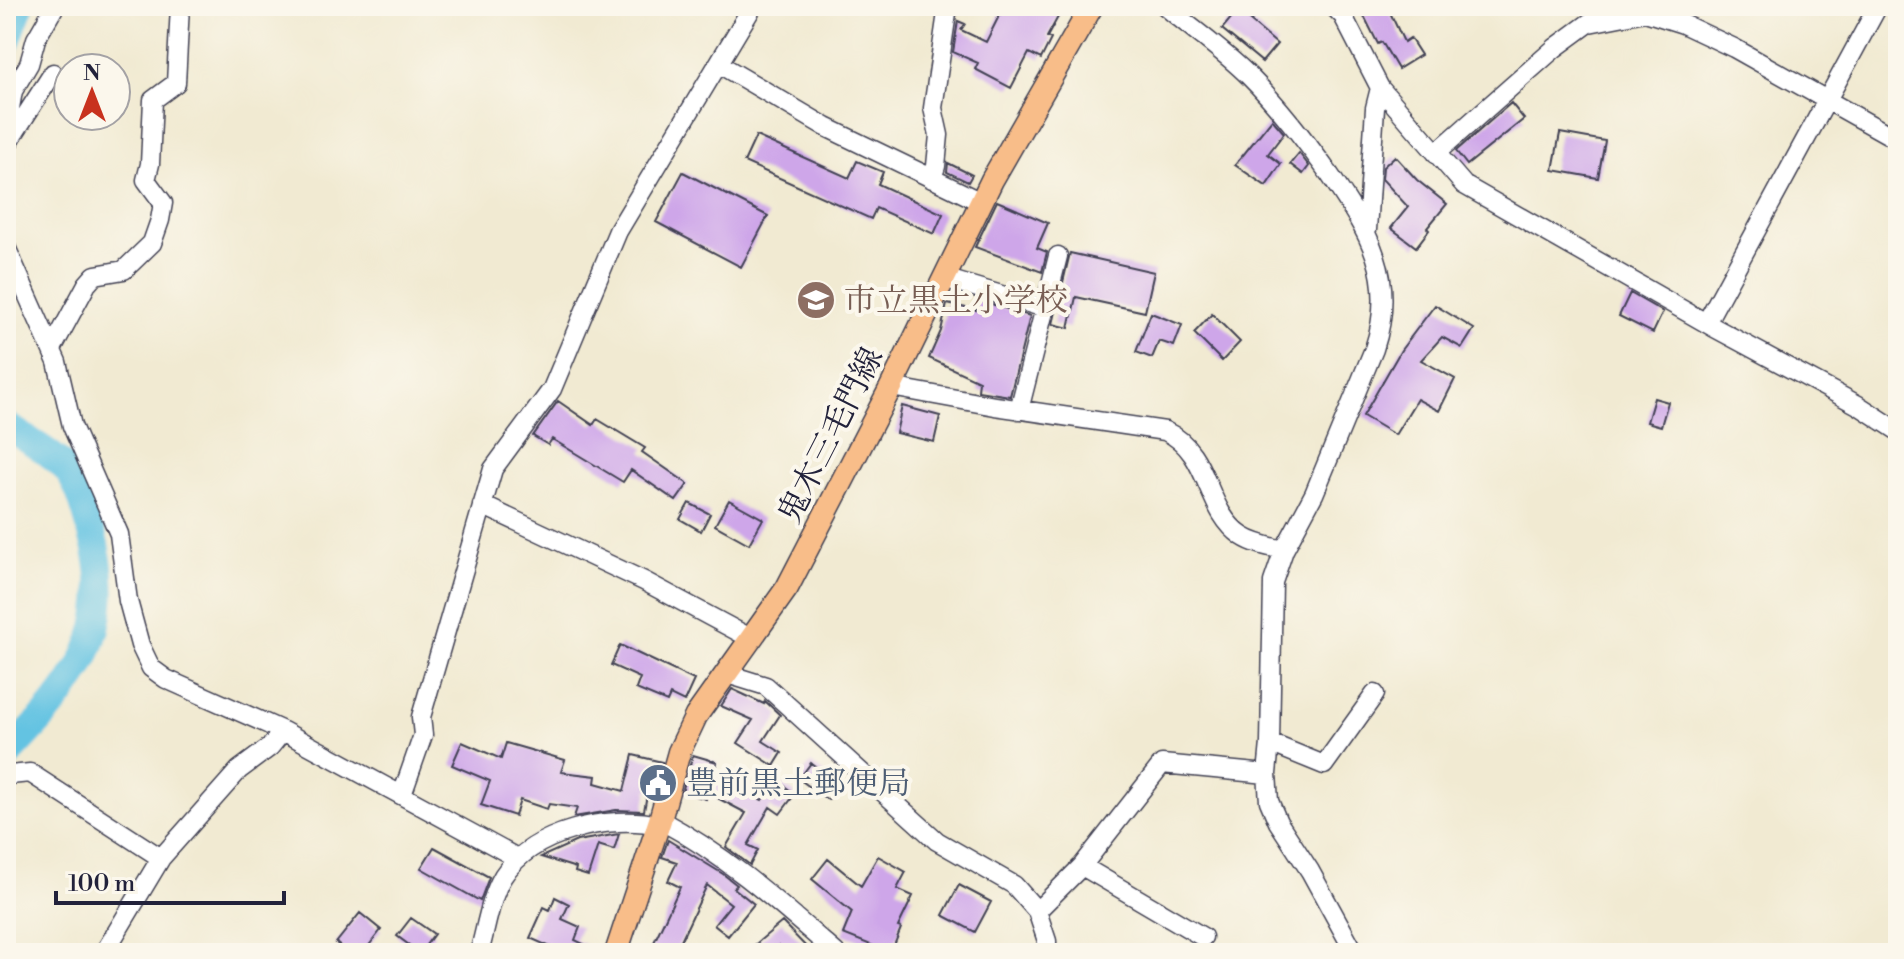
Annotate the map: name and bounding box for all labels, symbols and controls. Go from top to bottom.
north arrow [52,52,132,132]
text: N [83,60,101,87]
school or university icon: 市立黒土小学校 [795,279,837,321]
place label: 市立黒土小学校 [844,281,1068,321]
street label: 鬼木三毛門線 [769,341,892,530]
public building icon: 豊前黒土郵便局 [637,762,679,804]
place label: 豊前黒土郵便局 [686,764,910,804]
scale bar [56,855,284,905]
text: 100 m [68,869,135,899]

